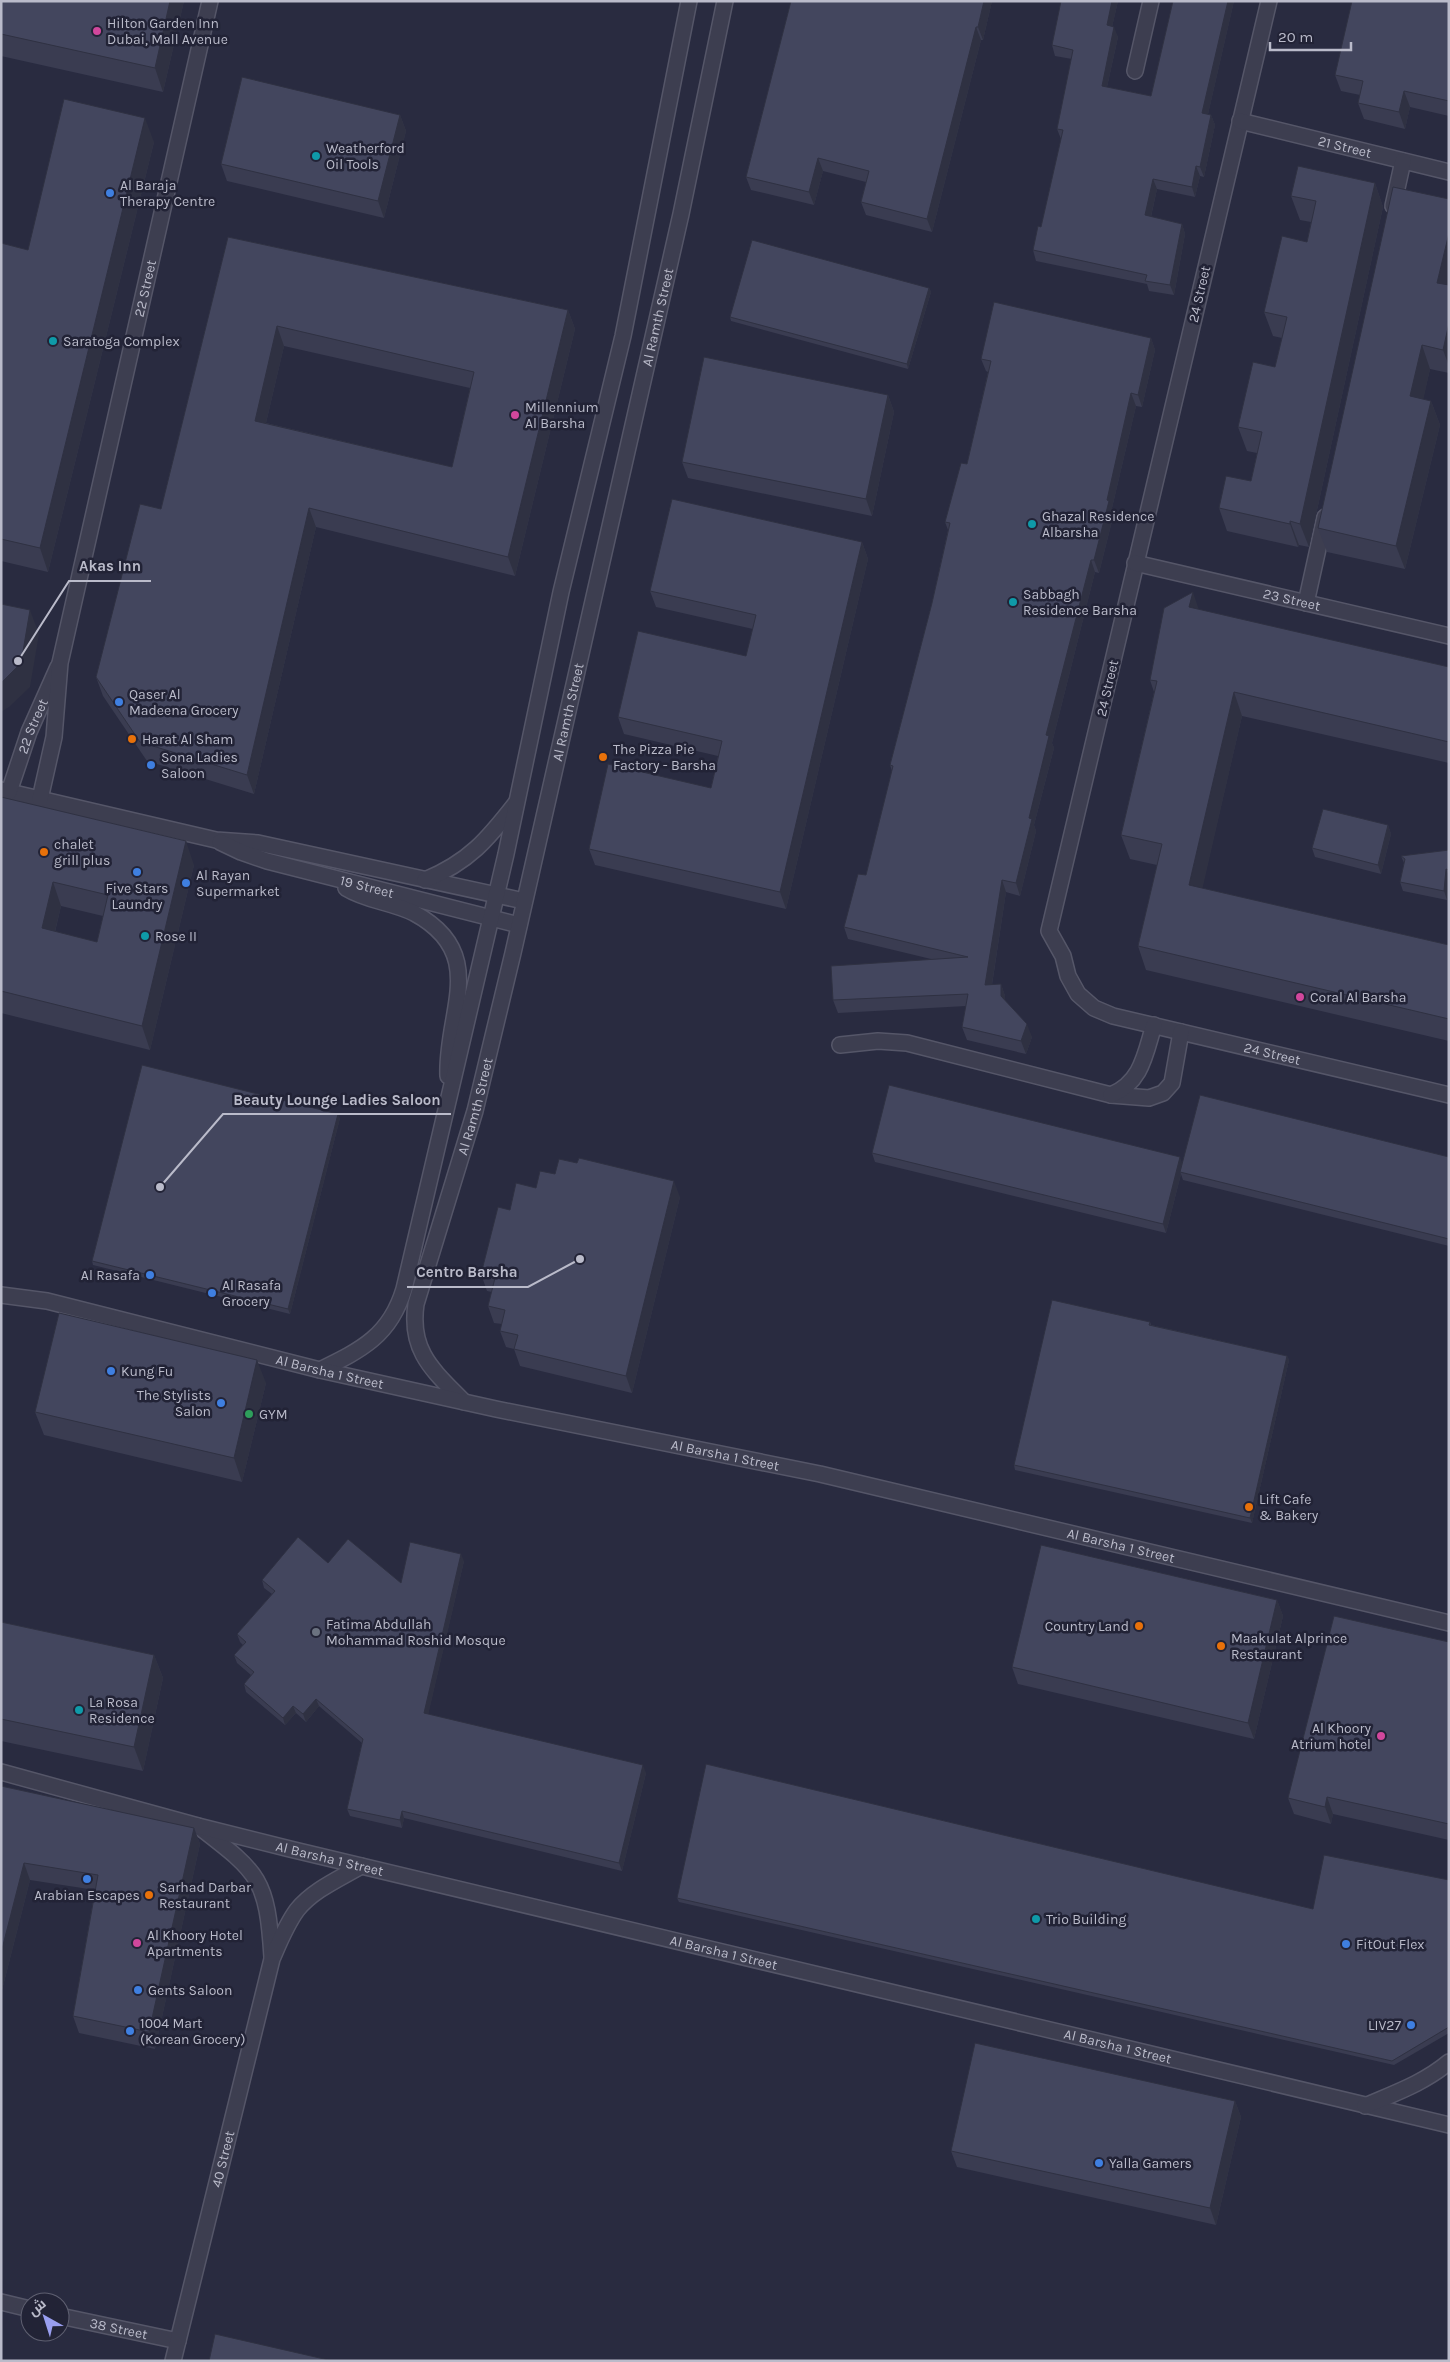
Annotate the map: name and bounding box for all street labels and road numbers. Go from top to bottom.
street label: 21 Street [1316,132,1373,162]
street label: 22 Street [131,258,160,319]
street label: 24 Street [1185,264,1214,324]
street label: Al Ramth Street [639,267,677,368]
street label: 23 Street [1261,585,1322,615]
street label: 24 Street [1093,658,1122,718]
street label: Al Ramth Street [549,661,588,763]
street label: 22 Street [14,696,52,756]
street label: 19 Street [338,872,395,902]
street label: 24 Street [1242,1039,1302,1069]
street label: Al Ramth Street [454,1056,497,1157]
street label: Al Barsha 1 Street [274,1351,385,1393]
street label: Al Barsha 1 Street [669,1436,781,1475]
street label: Al Barsha 1 Street [1065,1525,1176,1567]
street label: Al Barsha 1 Street [274,1838,385,1880]
street label: Al Barsha 1 Street [668,1932,779,1974]
street label: Al Barsha 1 Street [1062,2026,1173,2068]
street label: 40 Street [208,2129,238,2189]
street label: 38 Street [88,2315,149,2343]

